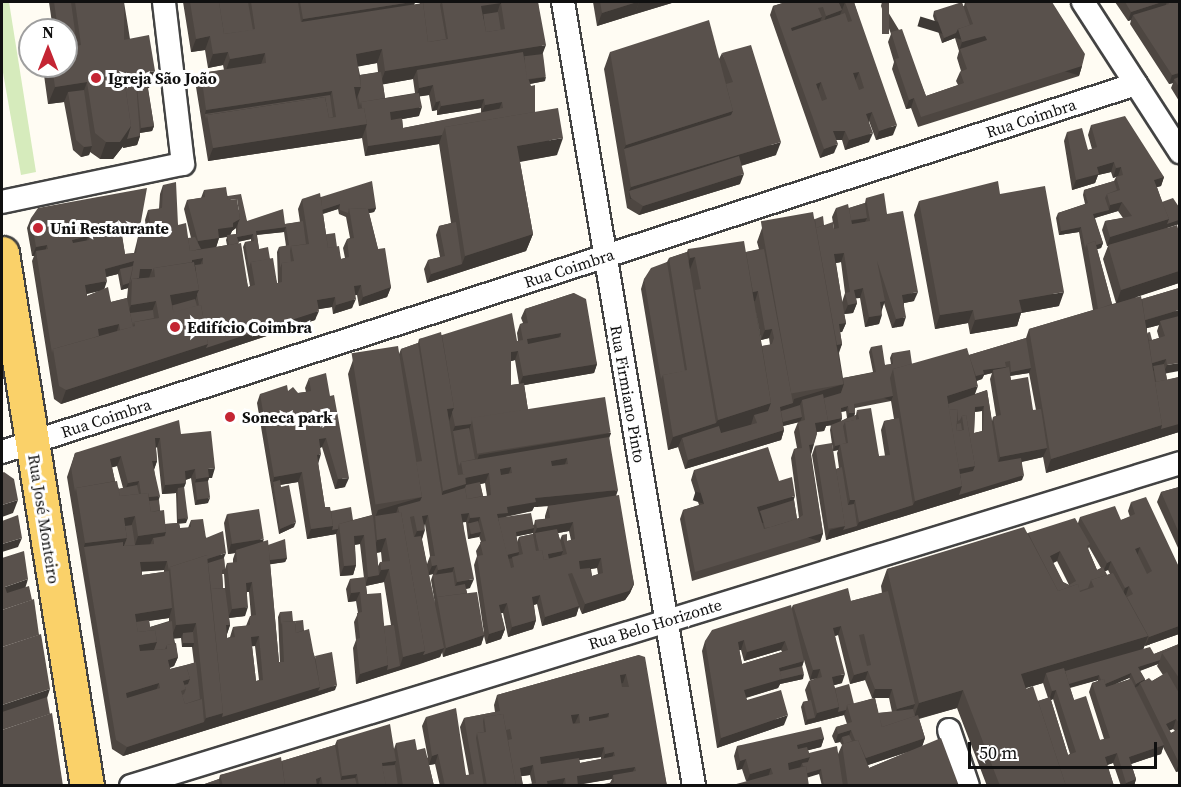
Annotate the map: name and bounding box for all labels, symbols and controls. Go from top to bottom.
north arrow [18,18,78,78]
text: N [42,21,54,43]
place label: Igreja São João [108,68,217,88]
marker: Igreja São João [89,71,103,85]
street label: Rua Coimbra [984,94,1078,142]
place label: Uni Restaurante [50,218,169,238]
marker: Uni Restaurante [31,221,45,235]
street label: Rua Coimbra [522,244,616,292]
place label: Edifício Coimbra [187,317,312,337]
marker: Edifício Coimbra [168,320,182,334]
street label: Rua Firmiano Pinto [606,324,650,464]
street label: Rua Coimbra [59,394,153,442]
place label: Soneca park [242,407,333,427]
marker: Soneca park [223,410,237,424]
street label: Rua José Monteiro [24,453,64,585]
street label: Rua Belo Horizonte [586,595,724,653]
scale bar [971,730,1160,768]
text: 50 m [979,740,1017,765]

